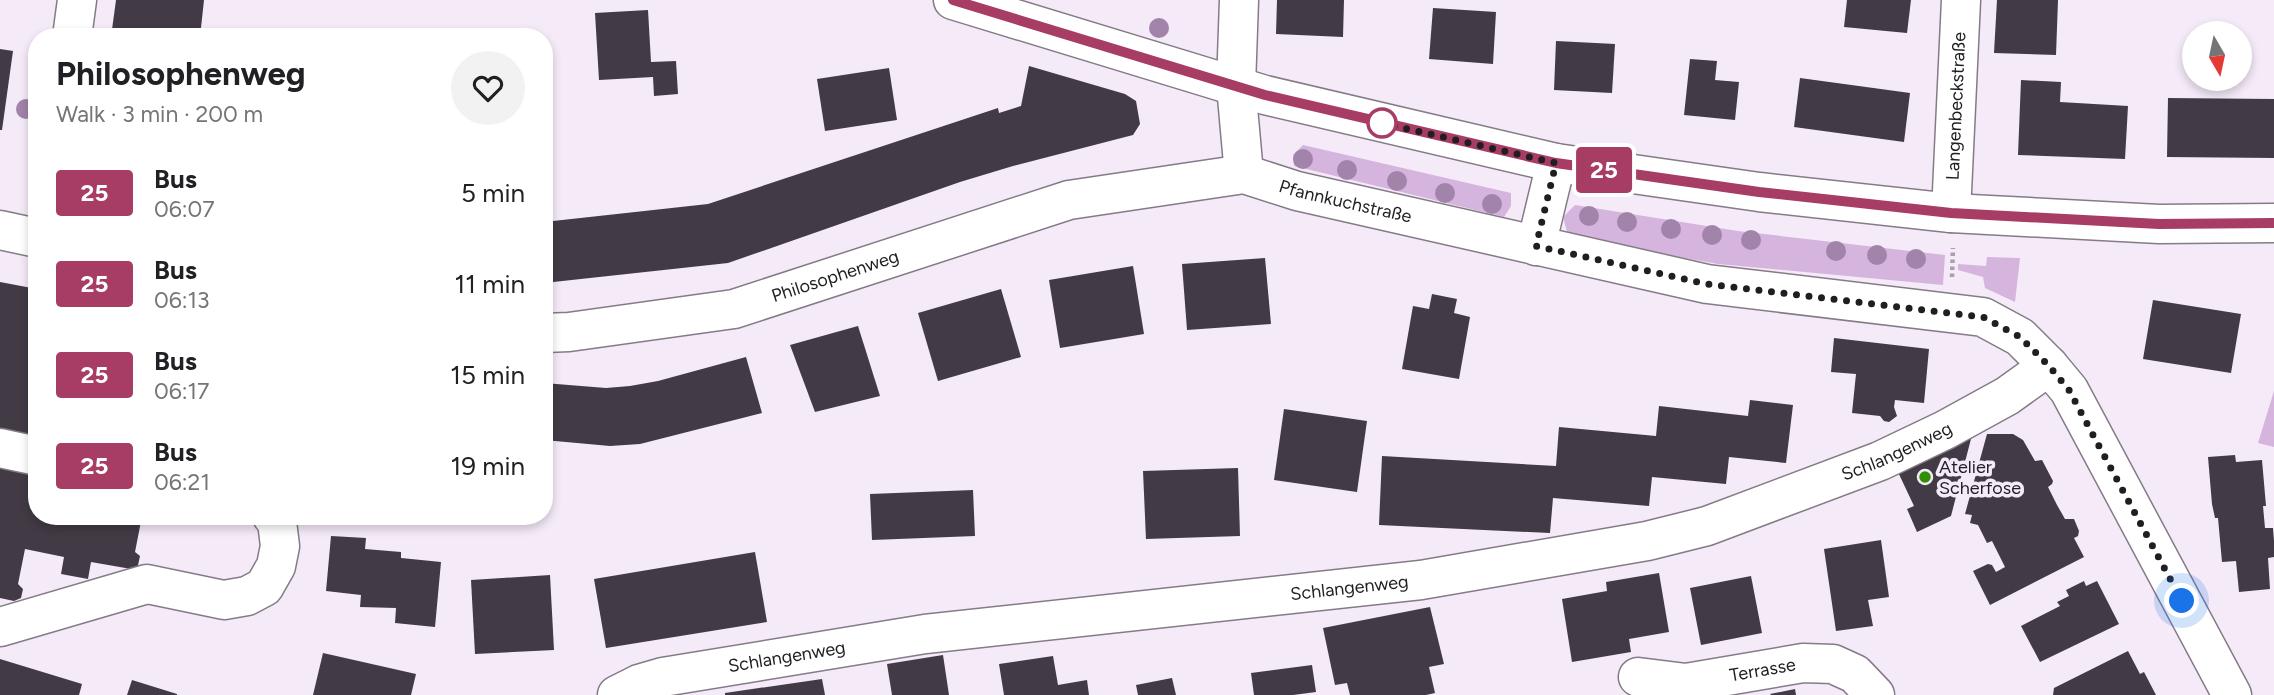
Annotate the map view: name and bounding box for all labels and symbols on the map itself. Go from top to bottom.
north arrow [2182,21,2252,91]
street label: Langenbeckstraße [1942,31,1970,181]
unlabelled marker [1367,108,1397,138]
line badge: 25 [1572,147,1636,193]
street label: Pfannkuchstraße [1276,175,1414,228]
street label: Philosophenweg [769,245,902,307]
street label: Schlangenweg [1838,417,1956,485]
place label: Atelier Scherfose [1939,456,2021,499]
marker: Atelier Scherfose [1917,469,1933,485]
street label: Schlangenweg [1289,570,1410,605]
your location [2164,583,2199,618]
street label: Schlangenweg [726,636,847,677]
street label: Terrasse [1728,653,1797,686]

